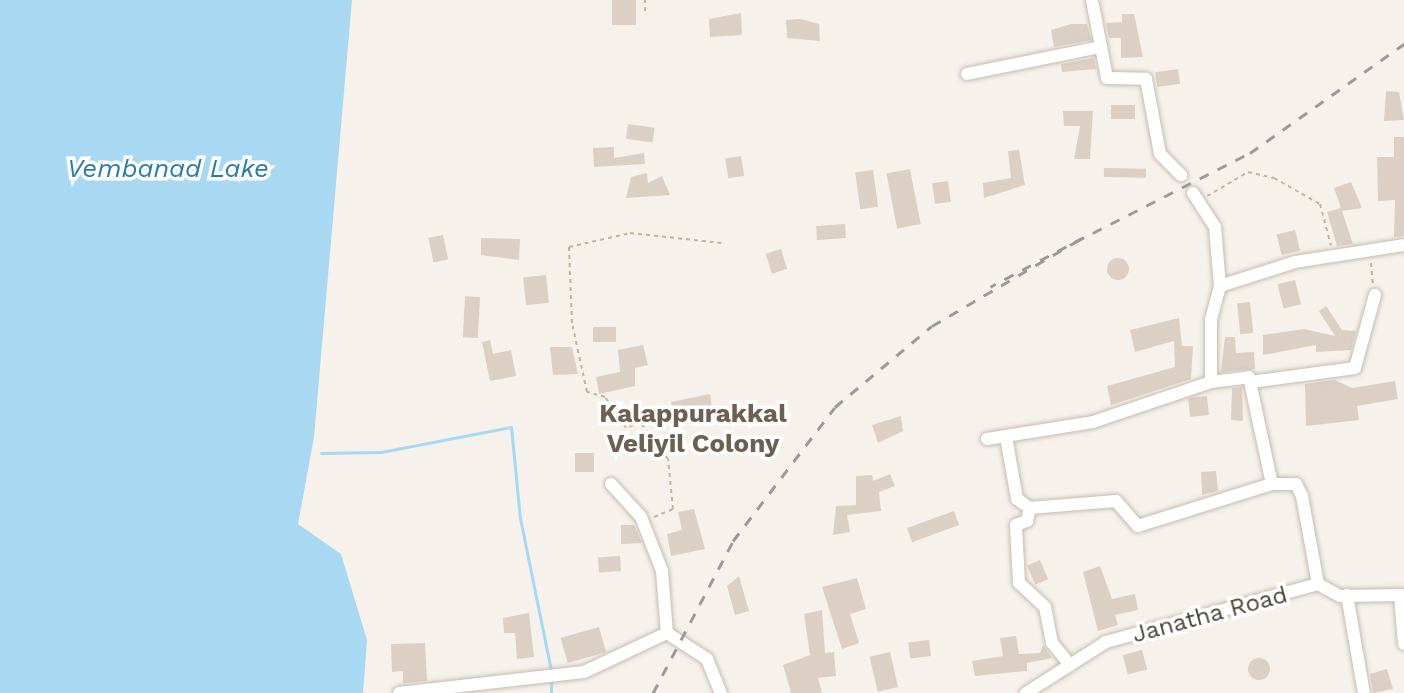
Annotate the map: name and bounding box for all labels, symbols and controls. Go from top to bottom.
water label: Vembanad Lake [67,153,269,185]
district label: Kalappurakkal Veliyil Colony [599,398,787,460]
street label: Janatha Road [1129,580,1291,650]

